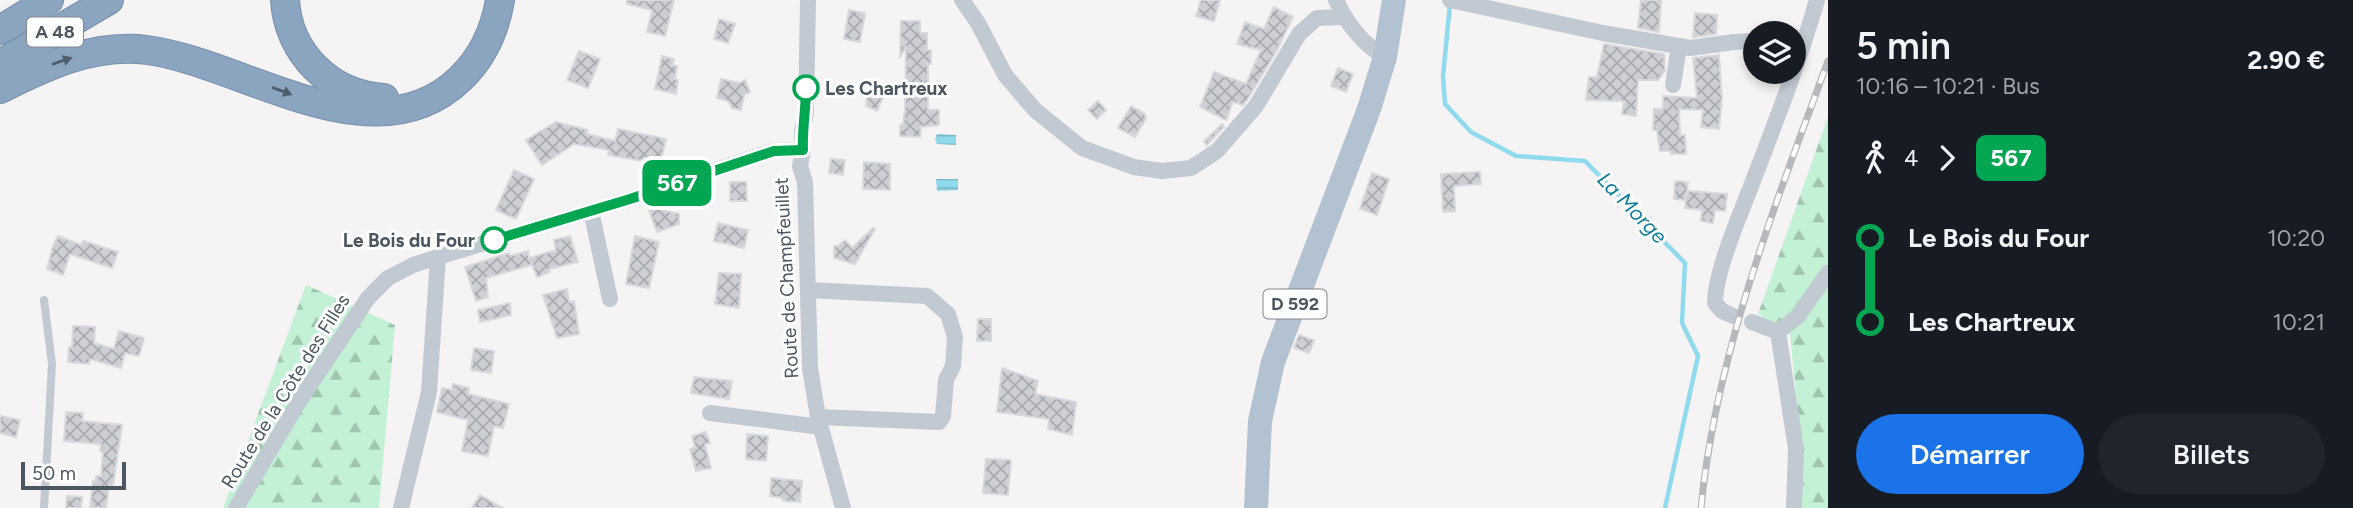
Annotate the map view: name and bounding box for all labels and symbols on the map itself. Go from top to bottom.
road number: A 48 [27,17,83,46]
one-way arrow [52,55,73,66]
marker: Les Chartreux [793,75,819,101]
place label: Les Chartreux [825,77,947,100]
one-way arrow [271,86,292,97]
line badge: 567 [637,160,717,206]
water label: La Morge [1592,167,1673,249]
street label: Route de Champfeuillet [770,177,803,379]
marker: Le Bois du Four [481,227,507,253]
place label: Le Bois du Four [343,229,475,252]
street label: Route de la Côte des Filles [216,290,355,493]
road number: D 592 [1264,290,1326,318]
scale bar [21,459,126,491]

